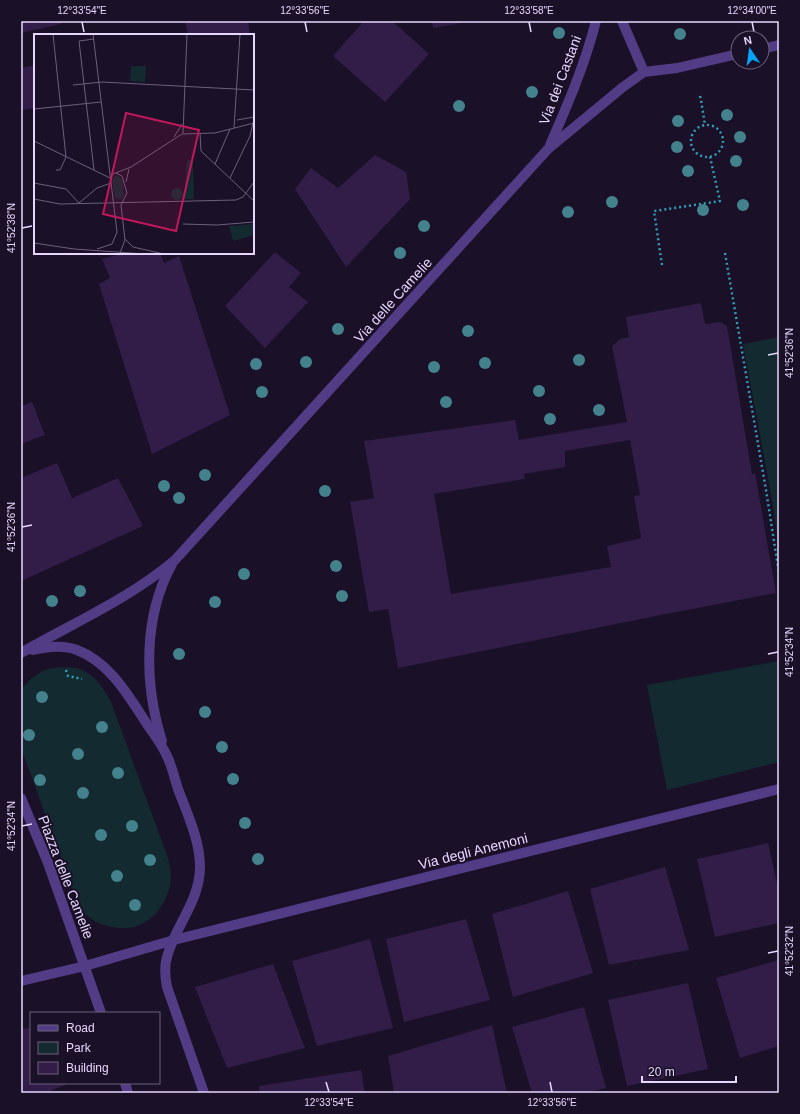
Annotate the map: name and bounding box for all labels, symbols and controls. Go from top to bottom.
text: 12°33'54"E [57,5,107,16]
text: 12°33'56"E [280,5,330,16]
text: 12°33'58"E [504,5,554,16]
text: 12°34'00"E [727,5,777,16]
north arrow [730,30,770,70]
street label: Via dei Castani [536,33,584,127]
inset map [34,34,254,254]
text: N [743,34,753,47]
text: 41°52'38"N [6,203,17,253]
street label: Via delle Camelie [351,254,435,346]
text: 41°52'36"N [784,328,795,378]
text: 41°52'36"N [6,502,17,552]
text: 41°52'34"N [784,627,795,677]
text: 41°52'34"N [6,801,17,851]
street label: Piazza delle Camelie [35,813,97,941]
street label: Via degli Anemoni [417,830,529,872]
text: 41°52'32"N [784,926,795,976]
legend [30,1012,160,1084]
text: Road [66,1021,95,1035]
text: Park [66,1041,92,1055]
scale bar [642,1058,736,1084]
text: Building [66,1061,109,1075]
text: 20 m [648,1065,675,1079]
text: 12°33'54"E [304,1097,354,1108]
text: 12°33'56"E [527,1097,577,1108]

